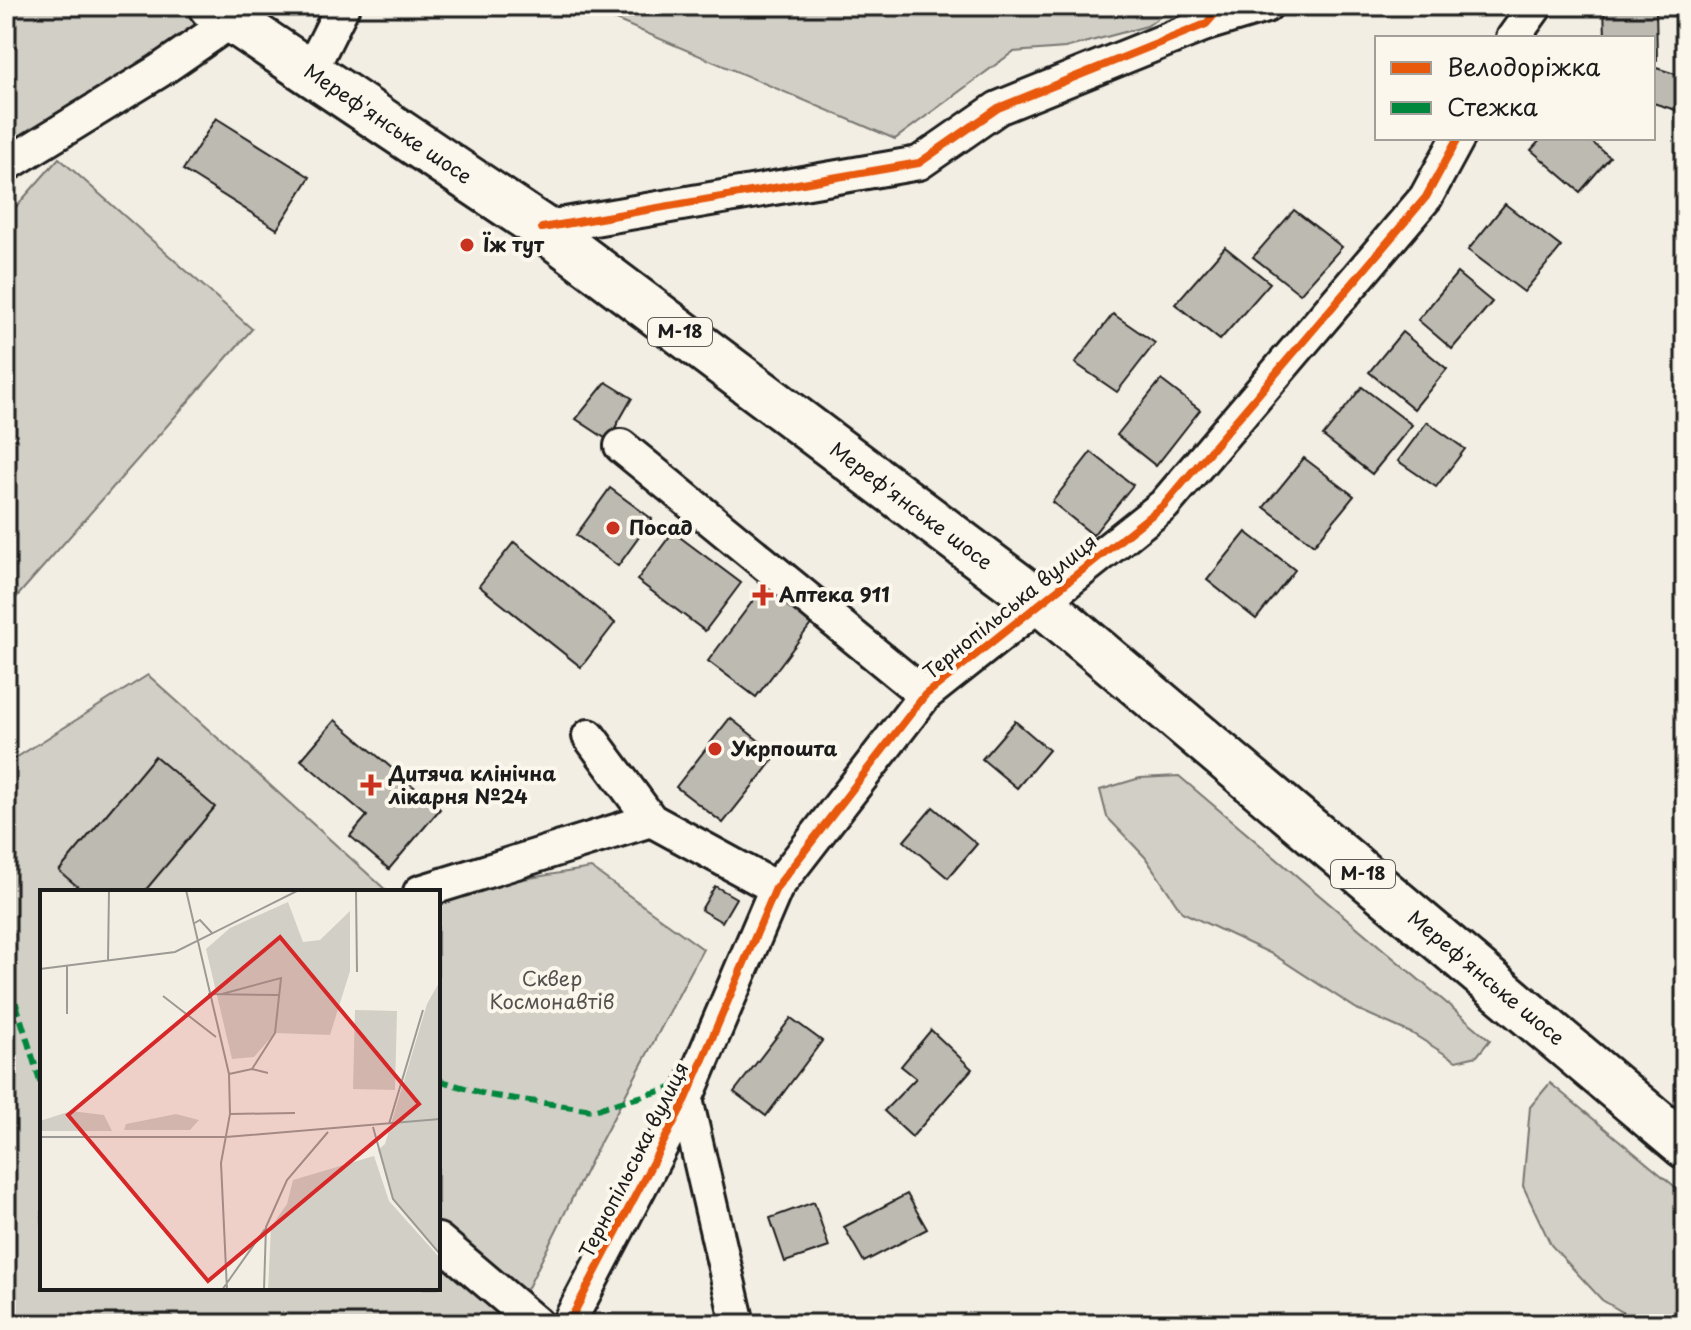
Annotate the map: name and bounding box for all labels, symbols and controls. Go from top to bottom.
legend [1375,36,1655,140]
text: Велодоріжка [1447,48,1600,84]
street label: Мереф'янське шосе [299,56,479,191]
text: Стежка [1447,88,1538,124]
place label: Їж тут [482,229,545,259]
marker: Їж тут [458,236,476,254]
road number: М-18 [648,318,712,346]
street label: Мереф'янське шосе [824,434,999,576]
place label: Посад [629,512,693,542]
marker: Посад [604,519,622,537]
street label: Тернопільська вулиця [916,527,1103,686]
place label: Аптека 911 [779,579,890,609]
marker: Аптека 911 [754,586,772,604]
place label: Укрпошта [730,733,838,763]
marker: Укрпошта [706,740,724,758]
place label: Дитяча клінічна лікарня №24 [388,758,556,811]
marker: Дитяча клінічна лікарня №24 [360,774,382,796]
road number: М-18 [1331,860,1395,888]
inset map [40,890,440,1290]
street label: Мереф'янське шосе [1402,903,1572,1052]
park label: Сквер Космонавтів [490,963,614,1016]
street label: Тернопільська вулиця [571,1056,696,1263]

